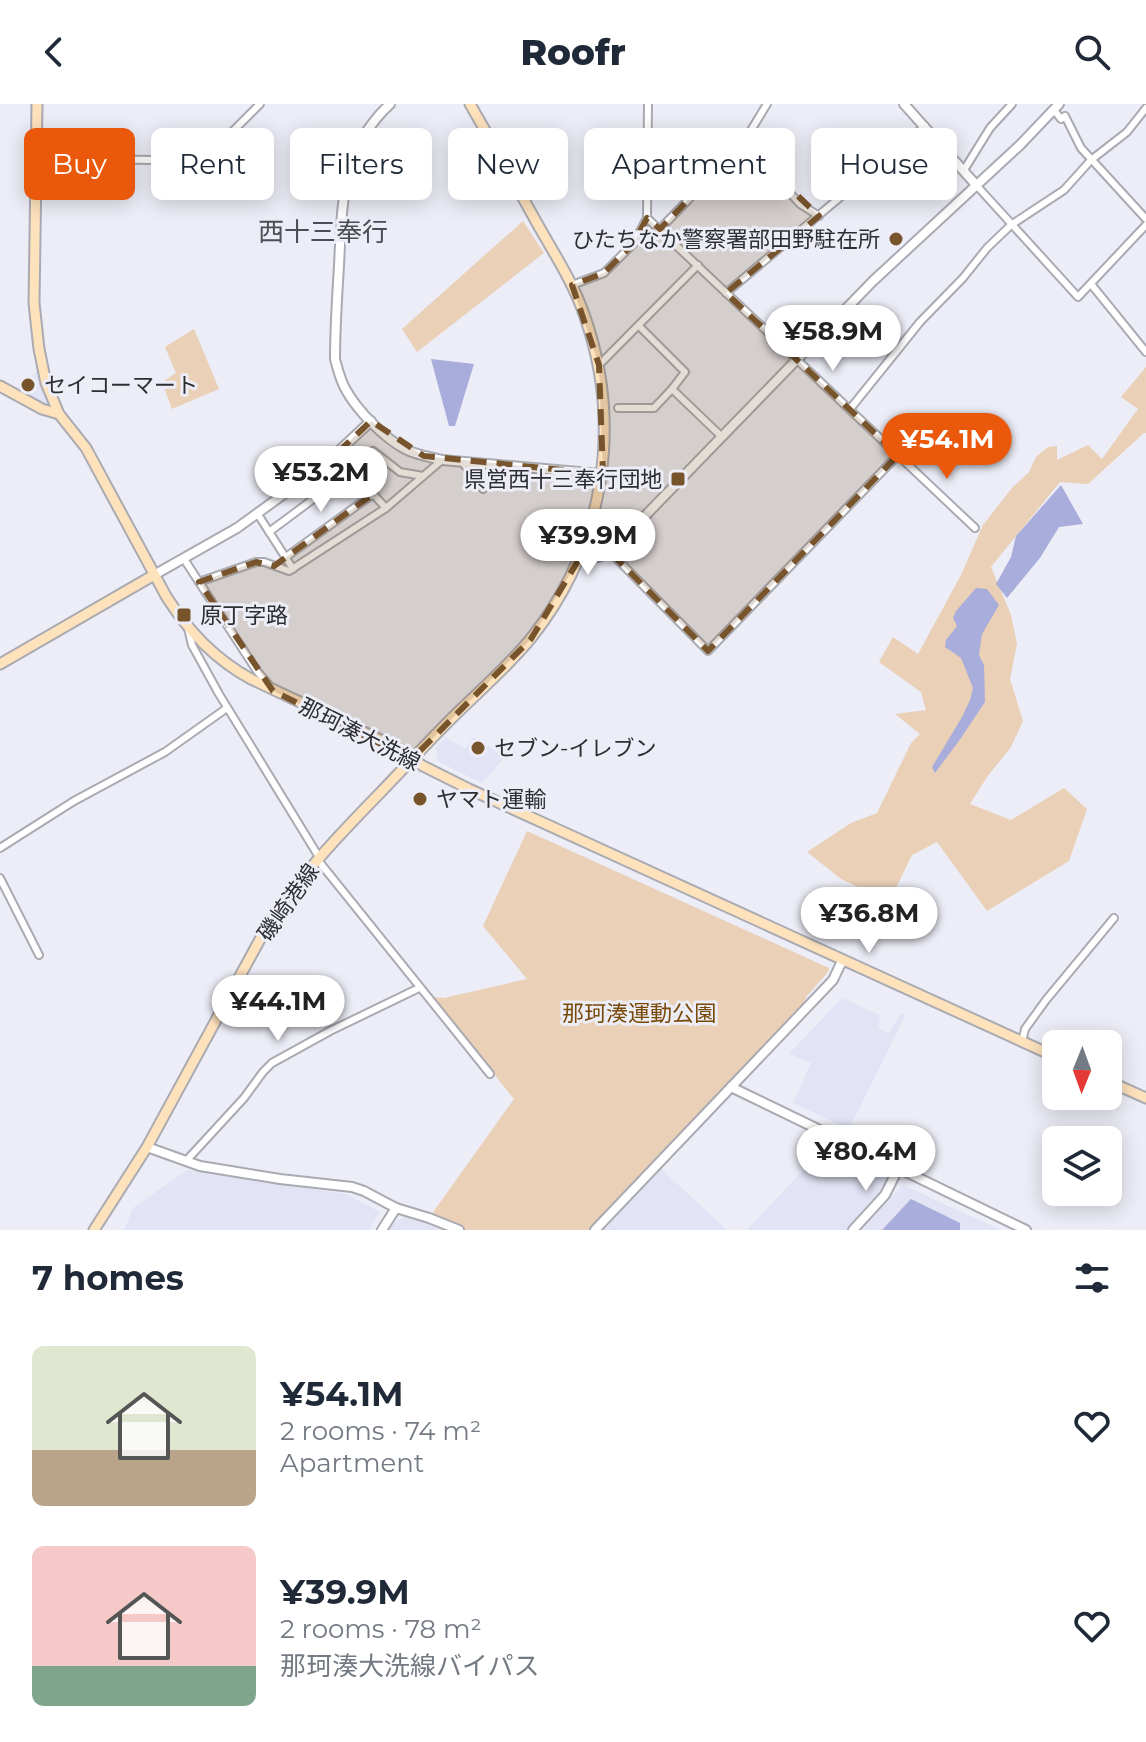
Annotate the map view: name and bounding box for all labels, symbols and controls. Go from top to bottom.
icon: back [32,30,76,74]
text: Roofr [520,30,626,74]
icon: search [1070,30,1114,74]
chip: Buy [24,128,135,200]
chip: Rent [151,128,274,200]
chip: Filters [290,128,432,200]
chip: New [448,128,568,200]
chip: Apartment [584,128,795,200]
chip: House [811,128,957,200]
district label: 西十三奉行 [258,216,388,248]
place label: ひたちなか警察署部田野駐在所 [572,226,880,253]
marker: ひたちなか警察署部田野駐在所 [887,230,905,248]
pin: ¥58.9M [768,305,898,373]
text: ¥58.9M [783,315,883,347]
place label: セイコーマート [44,372,198,399]
marker: セイコーマート [19,376,37,394]
pin: ¥54.1M [882,413,1012,481]
text: ¥54.1M [900,423,994,455]
pin: ¥53.2M [256,446,386,514]
text: ¥53.2M [272,456,370,488]
place label: 県営西十三奉行団地 [464,466,662,493]
marker: 県営西十三奉行団地 [669,470,687,488]
pin: ¥39.9M [523,509,653,577]
text: ¥39.9M [538,519,638,551]
place label: 原丁字路 [200,602,288,629]
marker: 原丁字路 [175,606,193,624]
street label: 那珂湊大洗線 [295,692,425,776]
place label: セブン-イレブン [494,735,656,762]
marker: セブン-イレブン [469,739,487,757]
place label: ヤマト運輸 [436,786,546,813]
marker: ヤマト運輸 [411,790,429,808]
street label: 磯崎港線 [252,858,325,946]
pin: ¥36.8M [804,887,934,955]
text: ¥36.8M [819,897,919,929]
pin: ¥44.1M [213,975,343,1043]
text: ¥44.1M [230,985,326,1017]
park label: 那珂湊運動公園 [562,1000,716,1027]
north arrow [1042,1030,1122,1110]
map controls [1042,1030,1122,1206]
pin: ¥80.4M [801,1125,931,1193]
button: layers [1042,1126,1122,1206]
text: ¥80.4M [815,1135,917,1167]
icon: filters [1070,1256,1114,1300]
text: 7 homes [32,1257,184,1299]
text: ¥54.1M [280,1373,404,1415]
icon: home [96,1378,192,1474]
icon: heart [1070,1404,1114,1448]
text: 2 rooms · 74 m² [280,1415,481,1447]
text: Apartment [280,1447,424,1479]
text: ¥39.9M [280,1571,410,1613]
icon: home [96,1578,192,1674]
icon: heart [1070,1604,1114,1648]
text: 2 rooms · 78 m² [280,1613,482,1645]
text: 那珂湊大洗線バイパス [280,1650,539,1682]

